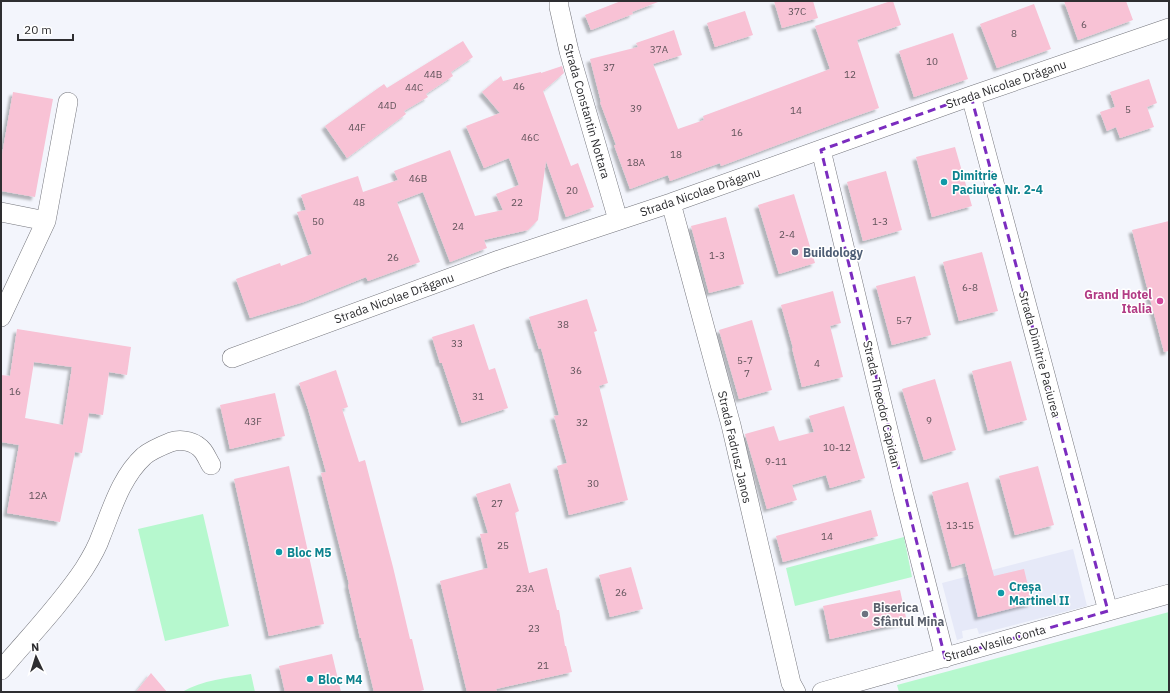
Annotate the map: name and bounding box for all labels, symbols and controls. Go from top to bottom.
house number: 37C [788,5,806,18]
scale bar [18,16,73,42]
house number: 6 [1081,18,1087,31]
text: 20 m [24,22,52,37]
house number: 8 [1011,27,1017,40]
street label: Strada Constantin Nottara [561,42,614,181]
house number: 37A [650,43,669,56]
house number: 10 [926,55,938,68]
street label: Strada Nicolae Drăganu [944,56,1068,112]
house number: 37 [603,61,615,74]
house number: 44B [424,68,442,81]
house number: 12 [844,68,856,81]
house number: 46 [513,80,525,93]
house number: 44C [405,81,423,94]
house number: 44D [378,99,397,112]
house number: 39 [630,102,642,115]
house number: 5 [1125,103,1131,116]
house number: 14 [790,104,802,117]
house number: 44F [348,121,366,134]
house number: 16 [731,126,743,139]
house number: 46C [521,131,539,144]
house number: 18 [670,148,682,161]
house number: 18A [627,156,646,169]
street label: Strada Nicolae Drăganu [638,164,762,220]
place label: Dimitrie Paciurea Nr. 2-4 [952,168,1043,197]
house number: 46B [409,172,427,185]
marker: Dimitrie Paciurea Nr. 2-4 [939,177,949,187]
house number: 20 [566,184,578,197]
house number: 48 [353,196,365,209]
house number: 22 [511,196,523,209]
house number: 50 [312,215,324,228]
house number: 1-3 [872,215,888,228]
house number: 24 [452,220,464,233]
house number: 2-4 [779,228,795,241]
place label: Buildology [803,245,863,260]
marker: Buildology [790,247,800,257]
house number: 1-3 [709,249,725,262]
house number: 26 [387,251,399,264]
street label: Strada Nicolae Drăganu [332,269,456,327]
house number: 6-8 [962,281,978,294]
place label: Grand Hotel Italia [1084,287,1152,316]
street label: Strada Dimitrie Paciurea [1016,289,1064,420]
marker: Grand Hotel Italia [1155,296,1165,306]
house number: 5-7 [896,314,912,327]
house number: 38 [557,318,569,331]
house number: 33 [451,337,463,350]
street label: Strada Theodor Capidan [860,339,904,469]
house number: 5-7 [737,354,753,367]
house number: 4 [814,357,820,370]
house number: 36 [570,364,582,377]
house number: 7 [744,367,750,380]
house number: 16 [9,385,21,398]
street label: Strada Fadrusz Janos [715,389,755,505]
house number: 31 [472,390,484,403]
house number: 9 [926,414,932,427]
house number: 43F [244,415,262,428]
house number: 32 [576,416,588,429]
house number: 10-12 [823,441,851,454]
house number: 9-11 [765,455,787,468]
house number: 30 [587,477,599,490]
house number: 12A [29,489,48,502]
house number: 27 [491,497,503,510]
house number: 13-15 [946,519,974,532]
house number: 14 [821,530,833,543]
house number: 25 [497,539,509,552]
place label: Bloc M5 [287,545,331,560]
marker: Bloc M5 [274,547,284,557]
place label: Creșa Martinel II [1009,579,1069,608]
house number: 23A [516,582,535,595]
house number: 26 [615,586,627,599]
marker: Creșa Martinel II [996,588,1006,598]
place label: Biserica Sfântul Mina [873,600,944,629]
marker: Biserica Sfântul Mina [860,609,870,619]
street label: Strada Vasile Conta [943,621,1048,665]
house number: 23 [528,622,540,635]
north arrow [16,637,56,677]
text: N [31,640,40,654]
house number: 21 [537,659,549,672]
place label: Bloc M4 [318,672,362,687]
marker: Bloc M4 [305,674,315,684]

